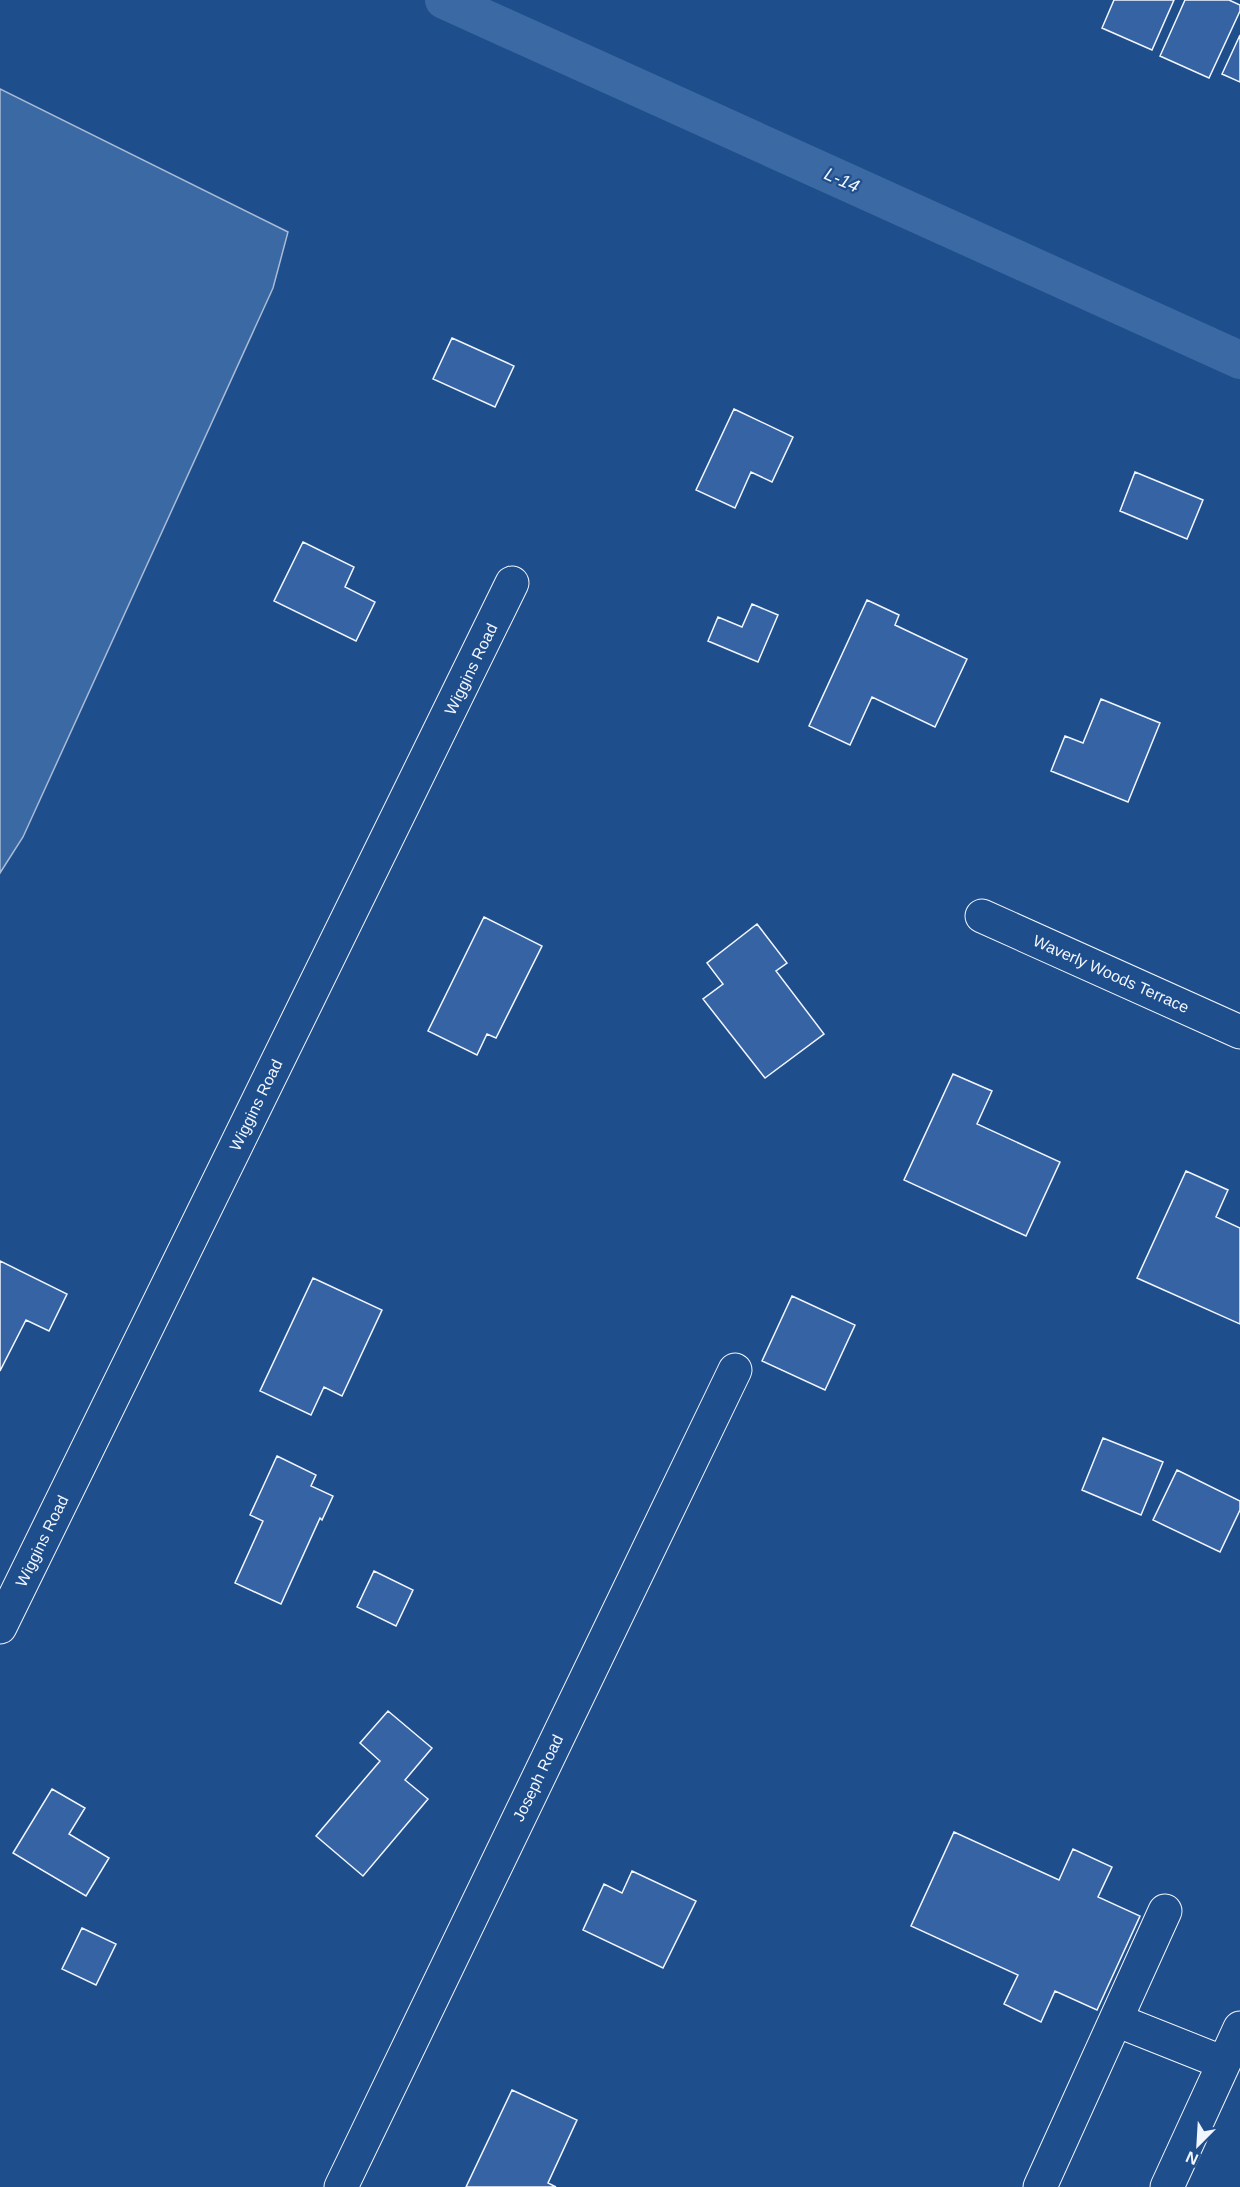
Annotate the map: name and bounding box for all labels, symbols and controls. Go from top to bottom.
water label: L-14 [821,164,863,196]
street label: Wiggins Road [442,621,500,717]
street label: Waverly Woods Terrace [1031,932,1192,1016]
street label: Wiggins Road [227,1057,285,1153]
street label: Wiggins Road [13,1493,71,1589]
street label: Joseph Road [510,1732,566,1824]
north arrow [1168,2115,1228,2175]
text: N [1183,2148,1201,2168]

